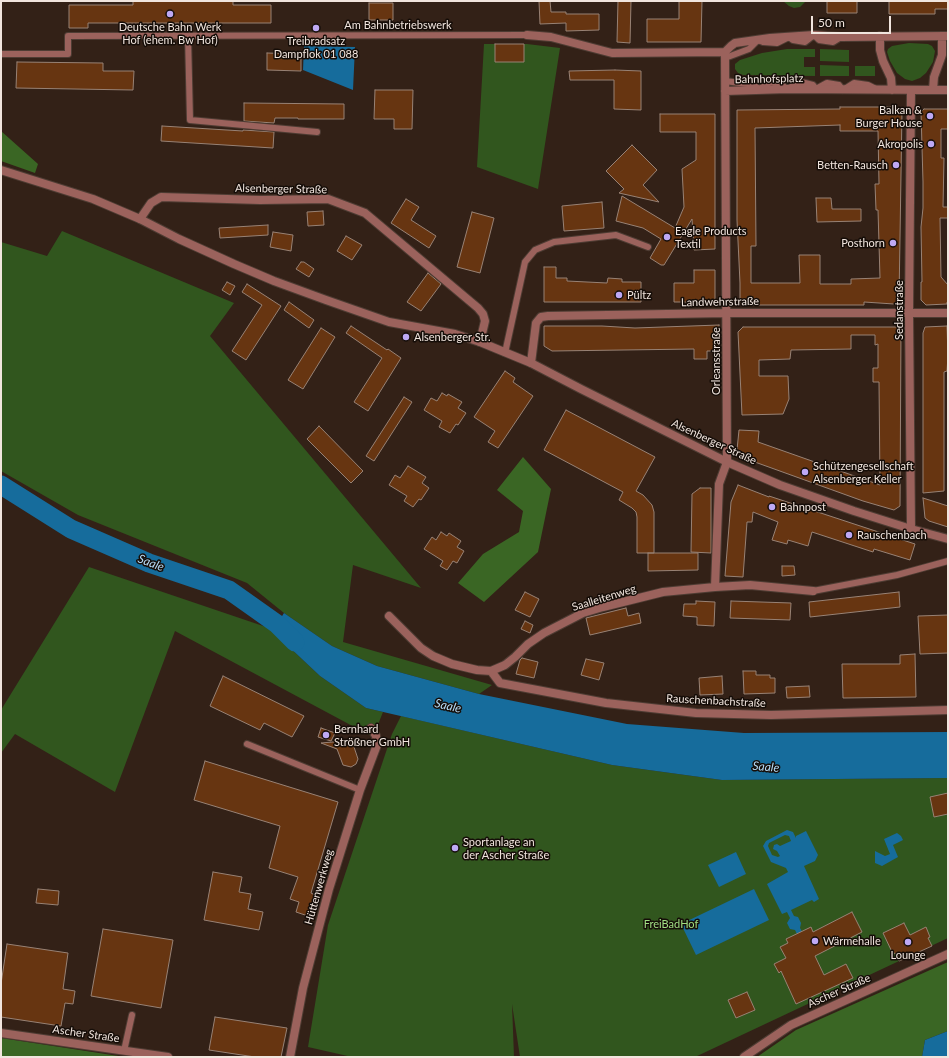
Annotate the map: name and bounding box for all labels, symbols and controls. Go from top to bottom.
scale bar [813,8,893,34]
marker: Deutsche Bahn Werk Hof (ehem. Bw Hof) [165,9,175,19]
text: 50 m [818,15,845,30]
street label: Am Bahnbetriebswerk [344,18,452,32]
place label: Deutsche Bahn Werk Hof (ehem. Bw Hof) [119,20,221,46]
marker: Treibradsatz Dampflok 01 088 [311,23,321,33]
place label: Treibradsatz Dampflok 01 088 [274,34,358,60]
street label: Bahnhofsplatz [735,72,803,86]
place label: Balkan & Burger House [856,103,922,129]
marker: Balkan & Burger House [925,111,935,121]
place label: Akropolis [878,137,923,151]
marker: Akropolis [926,139,936,149]
place label: Betten-Rausch [817,158,888,172]
marker: Betten-Rausch [891,160,901,170]
street label: Alsenberger Straße [235,182,327,196]
place label: Eagle Products Textil [675,224,746,250]
marker: Eagle Products Textil [662,232,672,242]
place label: Posthorn [841,236,885,250]
marker: Posthorn [888,238,898,248]
street label: Sedanstraße [892,280,906,340]
place label: Pültz [627,288,651,302]
marker: Pültz [614,290,624,300]
street label: Landwehrstraße [681,295,759,309]
street label: Orleansstraße [709,327,723,395]
place label: Alsenberger Str. [414,330,491,344]
marker: Alsenberger Str. [401,332,411,342]
street label: Alsenberger Straße [669,417,759,467]
place label: Schützengesellschaft Alsenberger Keller [813,459,913,485]
marker: Schützengesellschaft Alsenberger Keller [800,467,810,477]
place label: Bahnpost [780,500,826,514]
marker: Bahnpost [767,502,777,512]
place label: Rauschenbach [857,528,927,542]
marker: Rauschenbach [844,530,854,540]
water label: Saale [136,551,166,575]
street label: Saalleitenweg [570,582,638,614]
street label: Rauschenbachstraße [666,692,766,710]
water label: Saale [433,696,463,716]
place label: Bernhard Strößner GmbH [334,722,410,748]
marker: Bernhard Strößner GmbH [321,730,331,740]
water label: Saale [752,759,780,775]
place label: Sportanlage an der Ascher Straße [463,835,549,861]
marker: Sportanlage an der Ascher Straße [450,843,460,853]
street label: Hüttenwerkweg [302,848,336,926]
park label: FreiBadHof [644,917,698,931]
place label: Wärmehalle [823,934,881,948]
marker: Wärmehalle [810,936,820,946]
marker: Lounge [903,937,913,947]
place label: Lounge [890,948,926,962]
street label: Ascher Straße [806,971,872,1011]
street label: Ascher Straße [52,1023,120,1045]

